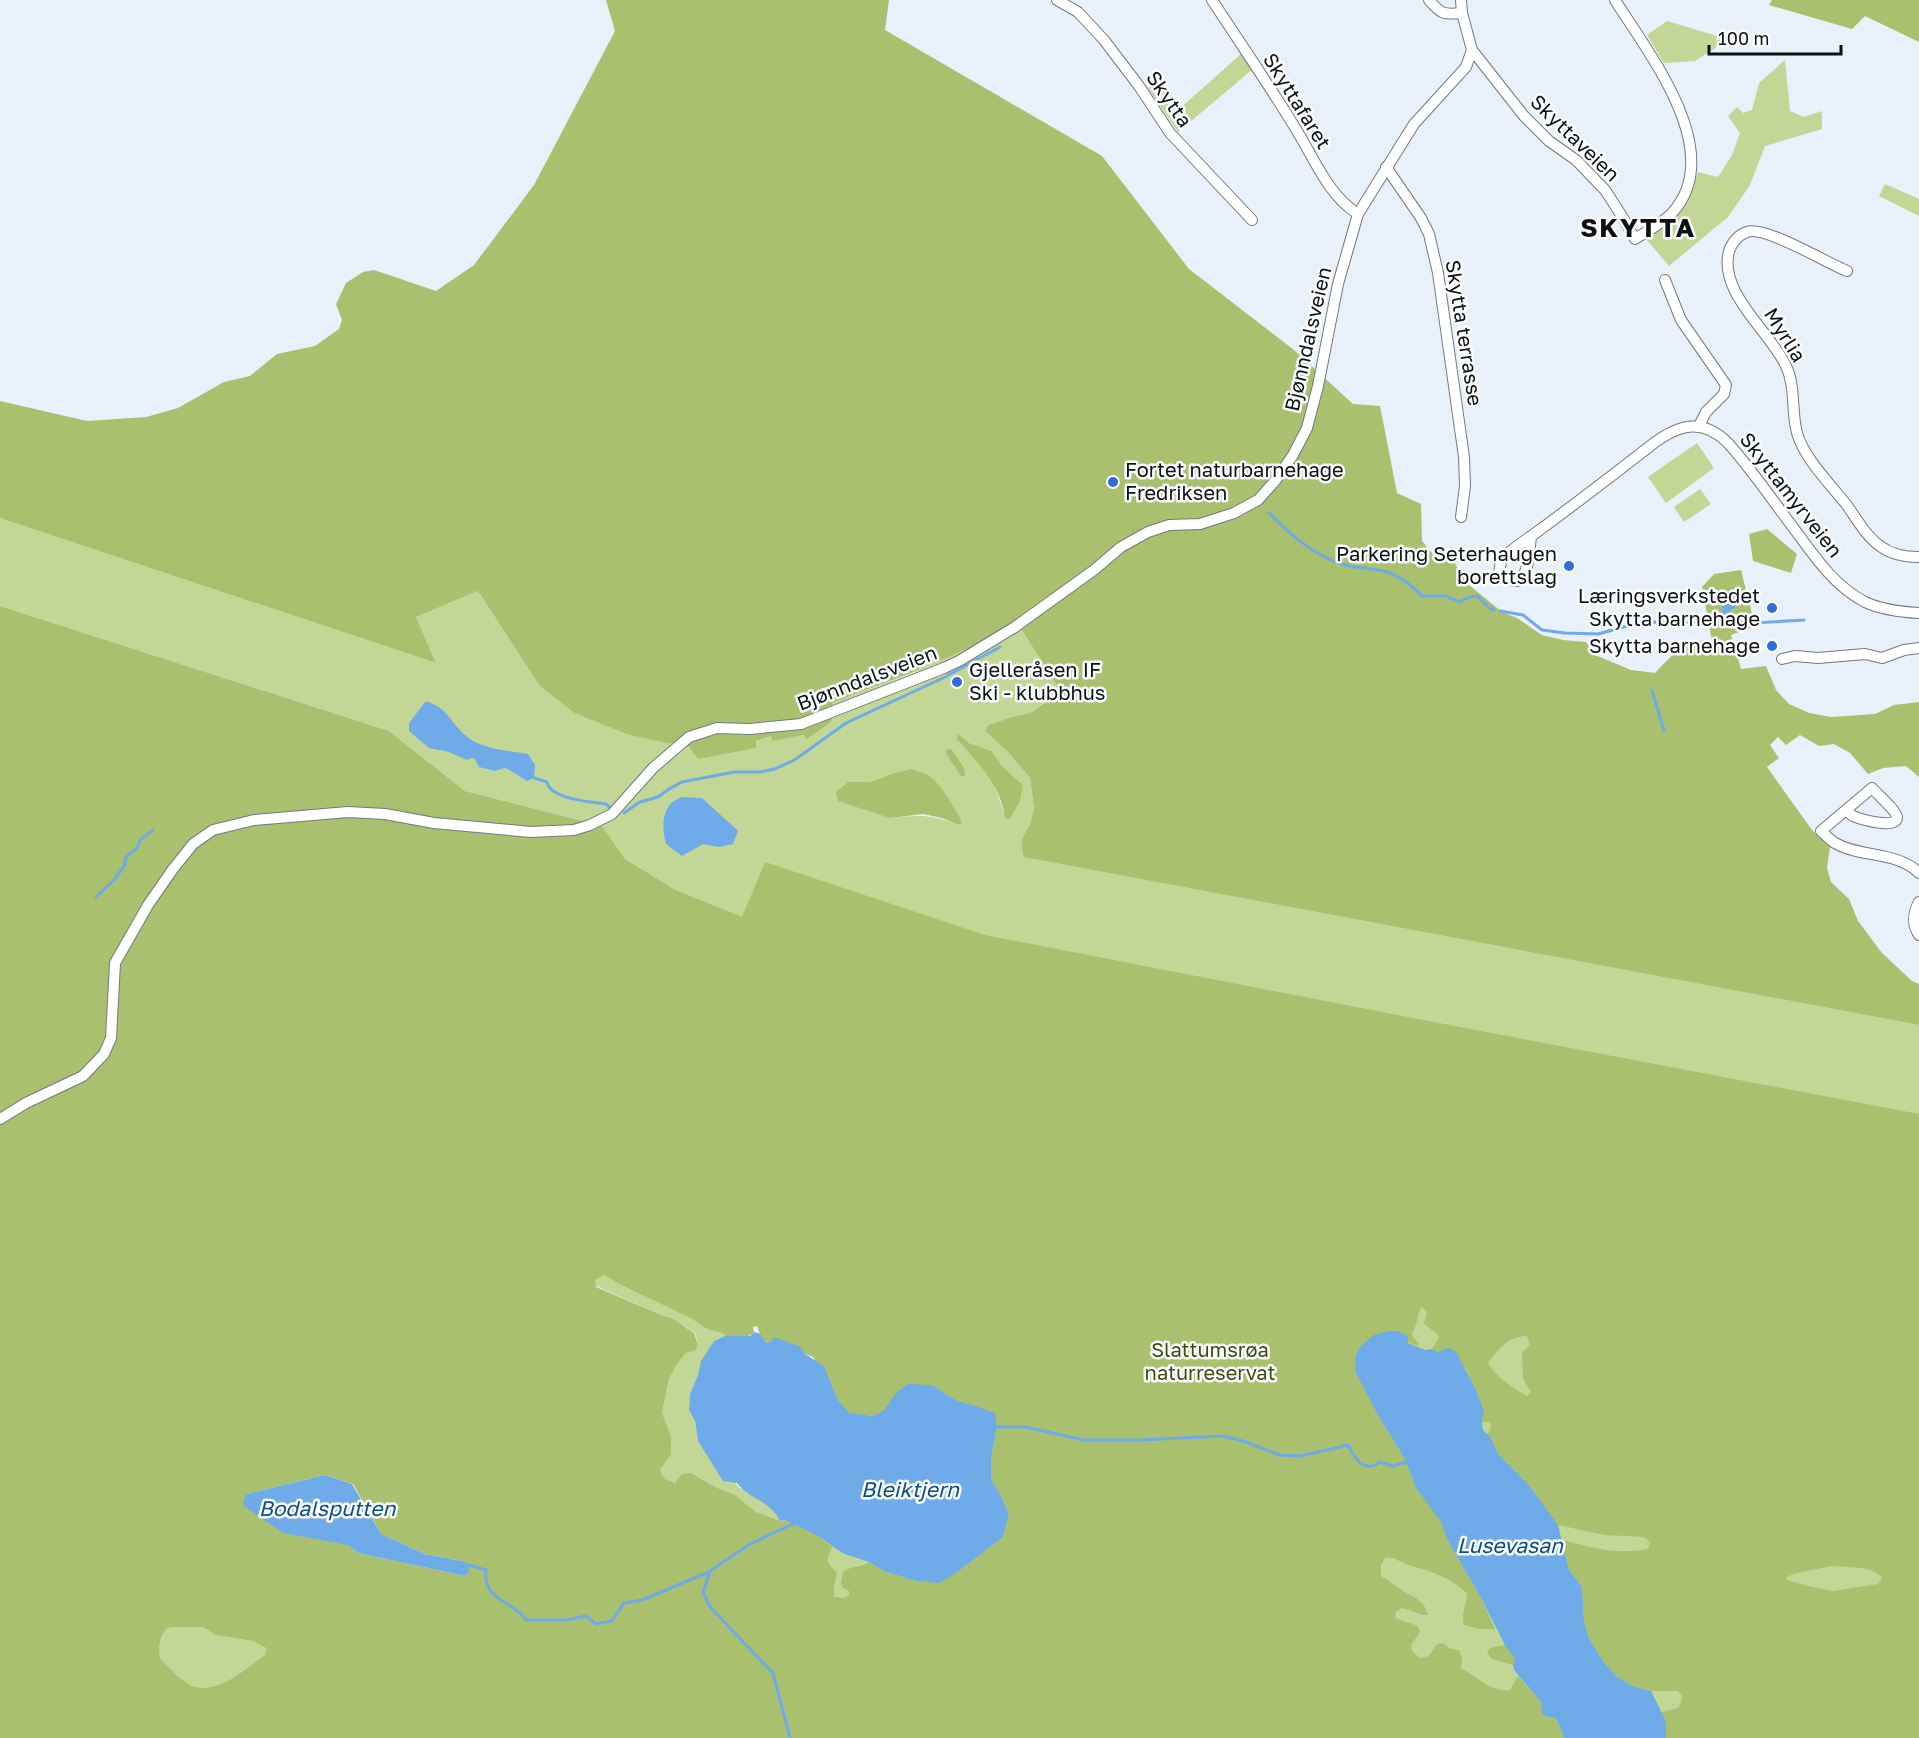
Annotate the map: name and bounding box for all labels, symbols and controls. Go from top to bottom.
scale bar [1709,18,1841,56]
text: 100 m [1718,27,1769,49]
street label: Skyttafaret [1259,48,1337,153]
street label: Skytta [1142,66,1198,131]
street label: Skyttaveien [1526,89,1625,186]
district label: SKYTTA [1580,212,1696,243]
street label: Skytta terrasse [1442,258,1488,407]
street label: Bjønndalsveien [1279,264,1335,413]
street label: Myrlia [1760,303,1812,366]
street label: Skyttamyrveien [1736,427,1848,562]
place label: Fortet naturbarnehage Fredriksen [1125,457,1344,504]
marker: Fortet naturbarnehage Fredriksen [1106,475,1120,489]
place label: Parkering Seterhaugen borettslag [1336,541,1557,588]
marker: Parkering Seterhaugen borettslag [1562,559,1576,573]
place label: Læringsverkstedet Skytta barnehage [1578,583,1760,630]
marker: Læringsverkstedet Skytta barnehage [1765,601,1779,615]
place label: Skytta barnehage [1589,633,1760,657]
street label: Bjønndalsveien [793,639,940,715]
marker: Skytta barnehage [1765,639,1779,653]
place label: Gjelleråsen IF Ski - klubbhus [969,657,1105,704]
marker: Gjelleråsen IF Ski - klubbhus [950,675,964,689]
park label: Slattumsrøa naturreservat [1145,1337,1275,1384]
water label: Bleiktjern [861,1476,960,1502]
water label: Bodalsputten [259,1495,396,1521]
water label: Lusevasan [1457,1532,1564,1558]

